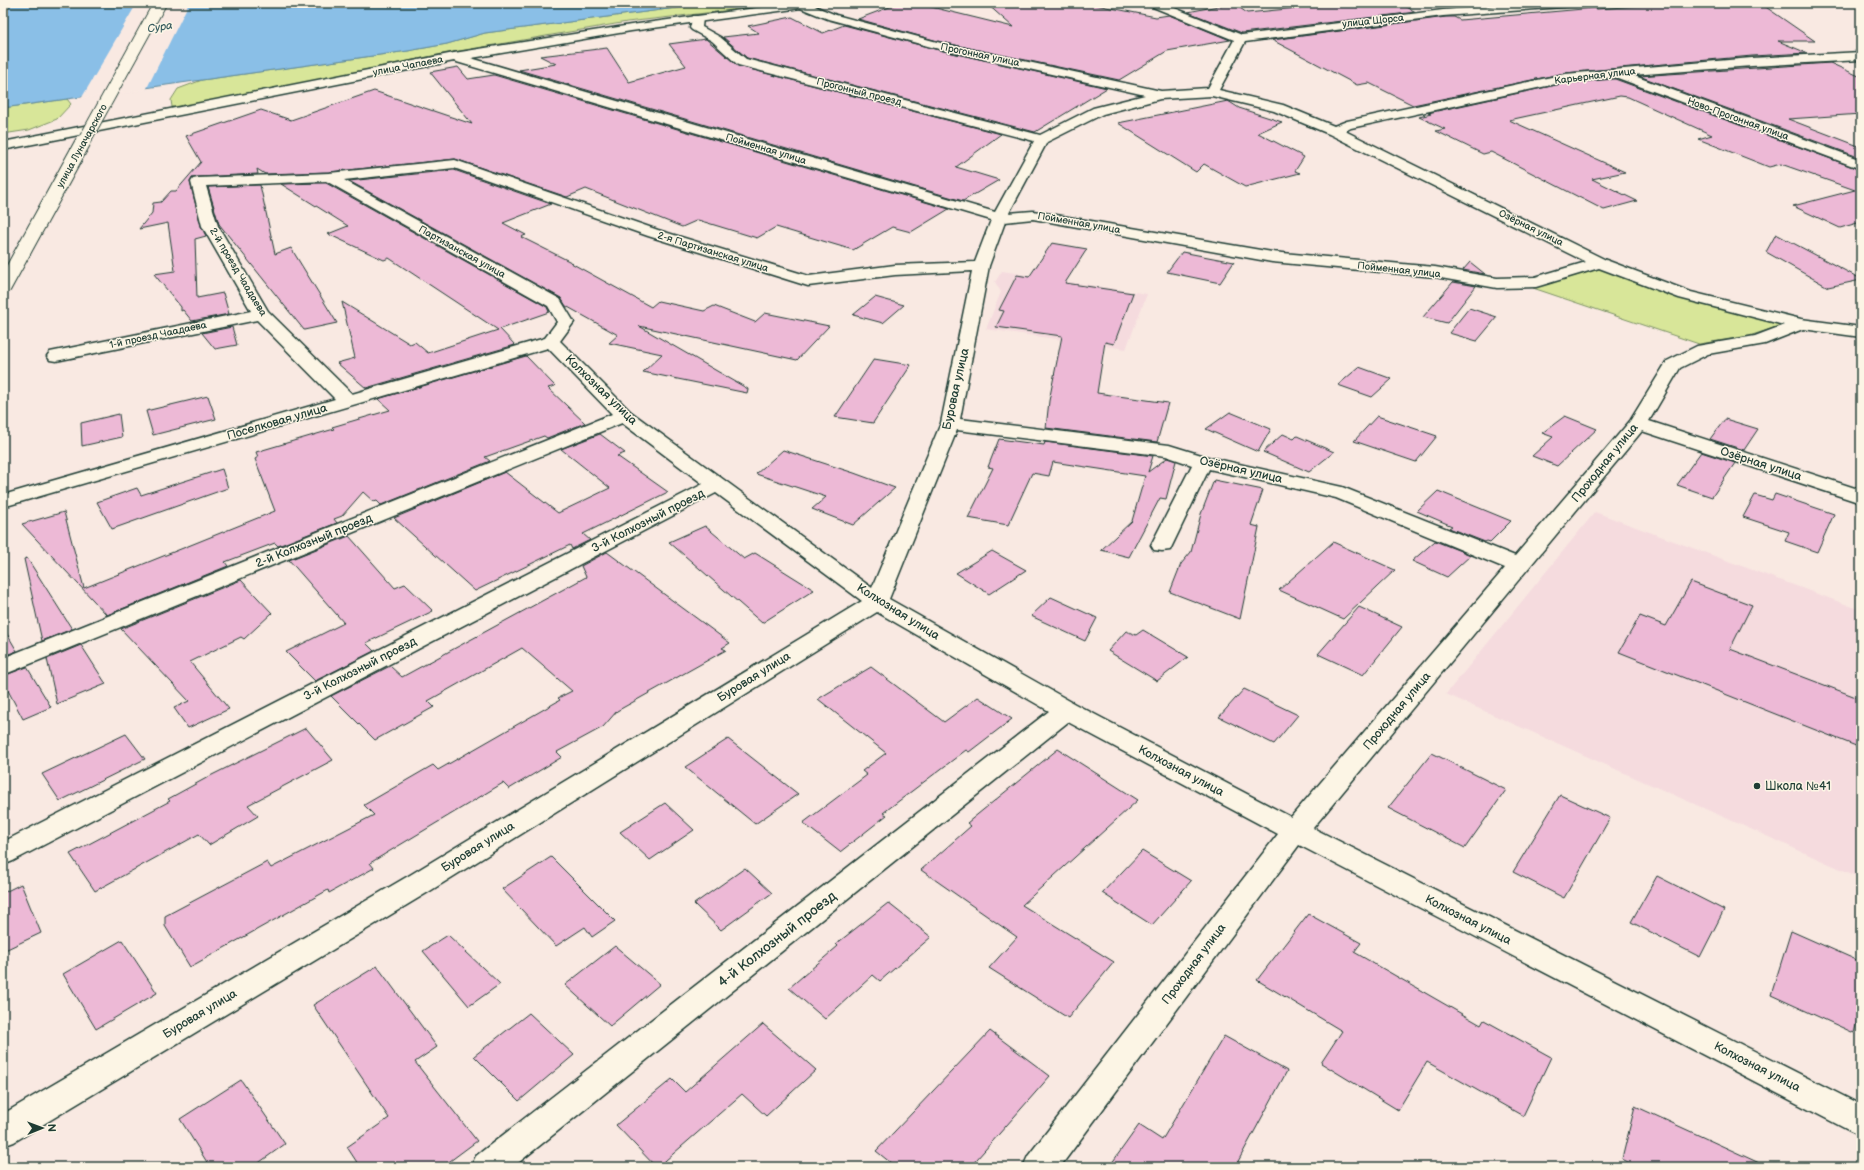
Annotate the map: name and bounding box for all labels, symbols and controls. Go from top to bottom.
street label: улица Щорса [1342,12,1404,30]
water label: Сура [147,19,174,35]
street label: Прогонная улица [939,41,1021,69]
street label: улица Чапаева [372,53,444,79]
street label: Карьерная улица [1554,65,1636,87]
street label: Прогонный проезд [815,76,903,108]
street label: Ново-Прогонная улица [1686,95,1790,143]
street label: улица Луначарского [54,102,110,190]
street label: Пойменная улица [724,131,808,167]
street label: Озёрная улица [1497,207,1565,249]
street label: Пойменная улица [1037,210,1121,236]
street label: Партизанская улица [417,223,508,281]
street label: 2-й проезд Чаадаева [207,226,269,318]
street label: 2-я Партизанская улица [656,229,770,275]
street label: Пойменная улица [1357,260,1441,280]
street label: 1-й проезд Чаадаева [108,319,208,351]
street label: Буровая улица [939,347,973,431]
street label: Колхозная улица [562,352,640,428]
street label: Поселковая улица [225,401,329,443]
street label: Проходная улица [1569,420,1641,506]
street label: Озёрная улица [1718,444,1804,484]
street label: Озёрная улица [1198,453,1284,487]
street label: 3-й Колхозный проезд [589,486,708,556]
street label: 2-й Колхозный проезд [253,510,375,571]
street label: Колхозная улица [854,580,942,644]
street label: 3-й Колхозный проезд [301,634,420,704]
street label: Буровая улица [715,649,793,705]
street label: Проходная улица [1360,669,1434,753]
street label: Колхозная улица [1136,742,1226,800]
place label: Школа №41 [1765,779,1831,794]
marker: Школа №41 [1752,781,1762,791]
street label: Буровая улица [439,819,517,875]
street label: 4-й Колхозный проезд [714,887,840,991]
street label: Колхозная улица [1422,892,1514,948]
street label: Проходная улица [1159,921,1229,1007]
street label: Буровая улица [160,986,240,1042]
street label: Колхозная улица [1711,1039,1803,1095]
north arrow [22,1108,62,1148]
text: N [45,1124,58,1132]

